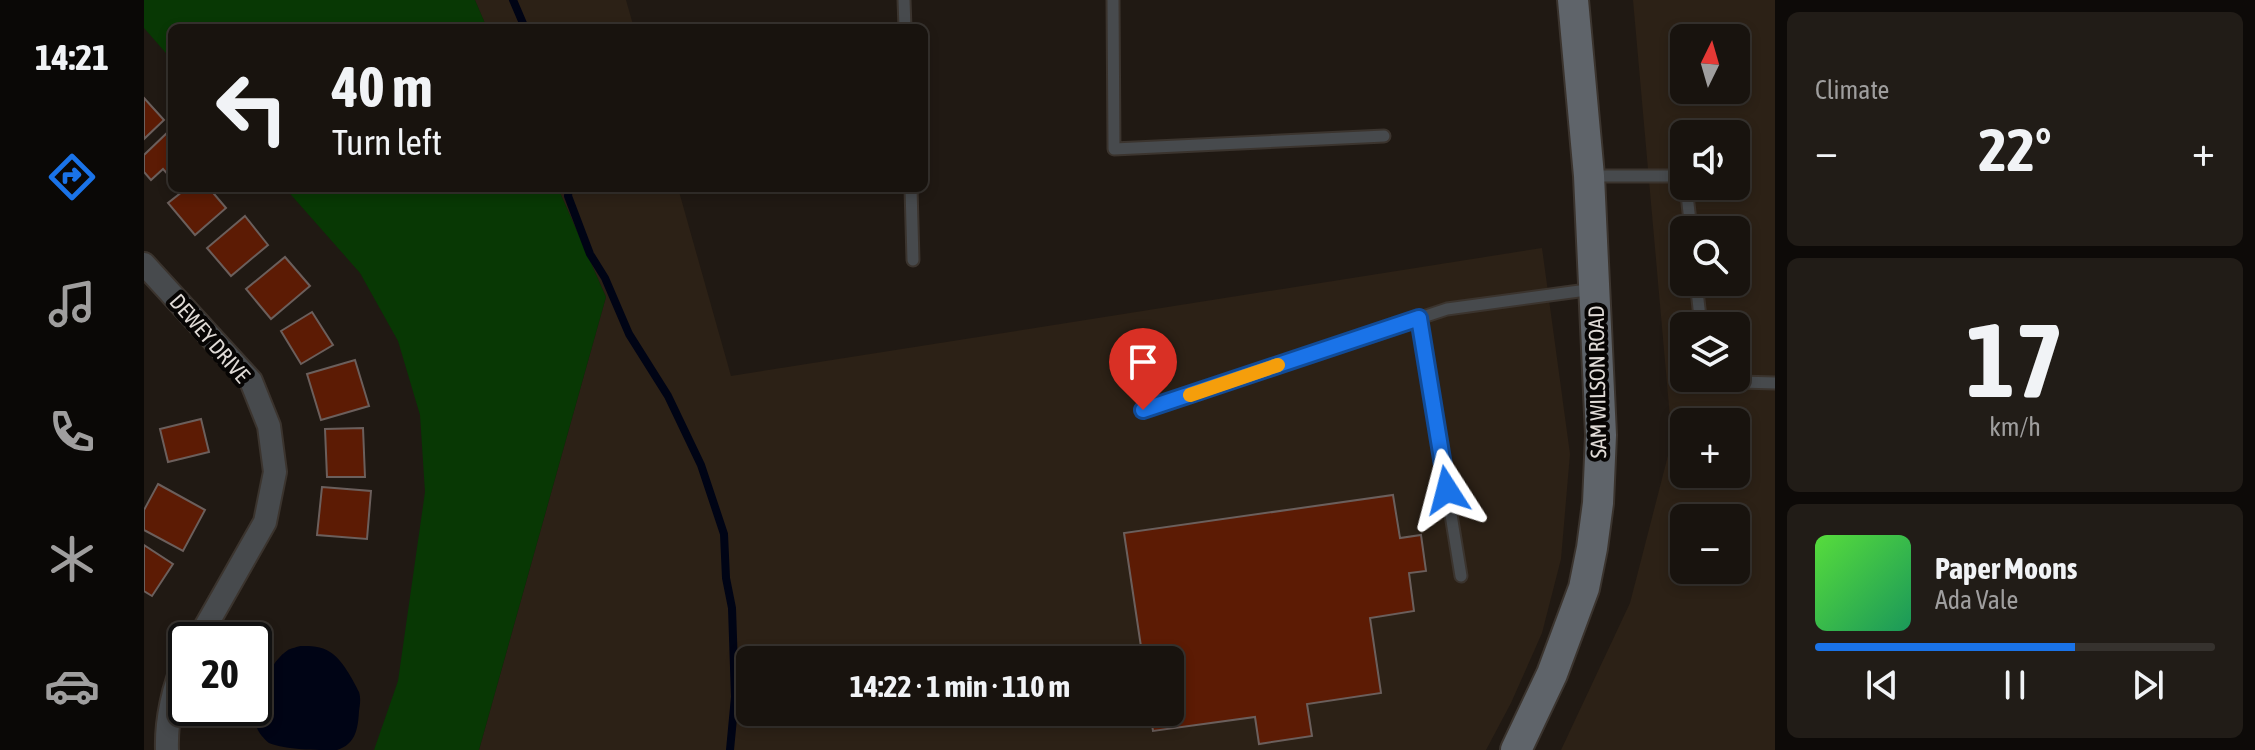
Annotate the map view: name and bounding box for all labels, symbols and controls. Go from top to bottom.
north arrow [1670,24,1750,104]
map controls [1670,24,1750,584]
text: 14:21 [35,36,109,78]
text: 40 m [332,55,433,119]
icon: left [200,56,304,160]
text: Climate [1815,75,1889,105]
text: 22° [1979,115,2051,184]
button: sound [1670,120,1750,200]
text: Turn left [332,121,442,163]
text: − [1815,125,1838,175]
text: + [2192,125,2215,175]
icon: directions [44,149,100,205]
button: search [1670,216,1750,296]
icon: music [44,276,100,332]
street label: DEWEY DRIVE [164,288,256,388]
text: 17 [1966,300,2064,419]
street label: SAM WILSON ROAD [1583,305,1611,459]
button: layers [1670,312,1750,392]
pin [1109,328,1177,410]
icon: arrive [1121,340,1165,384]
icon: phone [44,404,100,460]
button: + [1670,408,1750,488]
text: km/h [1989,412,2041,442]
position arrow [1405,448,1489,532]
button: − [1670,504,1750,584]
icon: climate [44,531,100,587]
text: Paper Moons [1935,551,2077,585]
text: Ada Vale [1935,585,2018,615]
speed limit sign: 20 [168,622,272,726]
icon: car [44,658,100,714]
icon: previous [1860,663,1904,707]
icon: pause [1993,663,2037,707]
icon: next [2126,663,2170,707]
text: 14:22 · 1 min · 110 m [850,669,1070,703]

